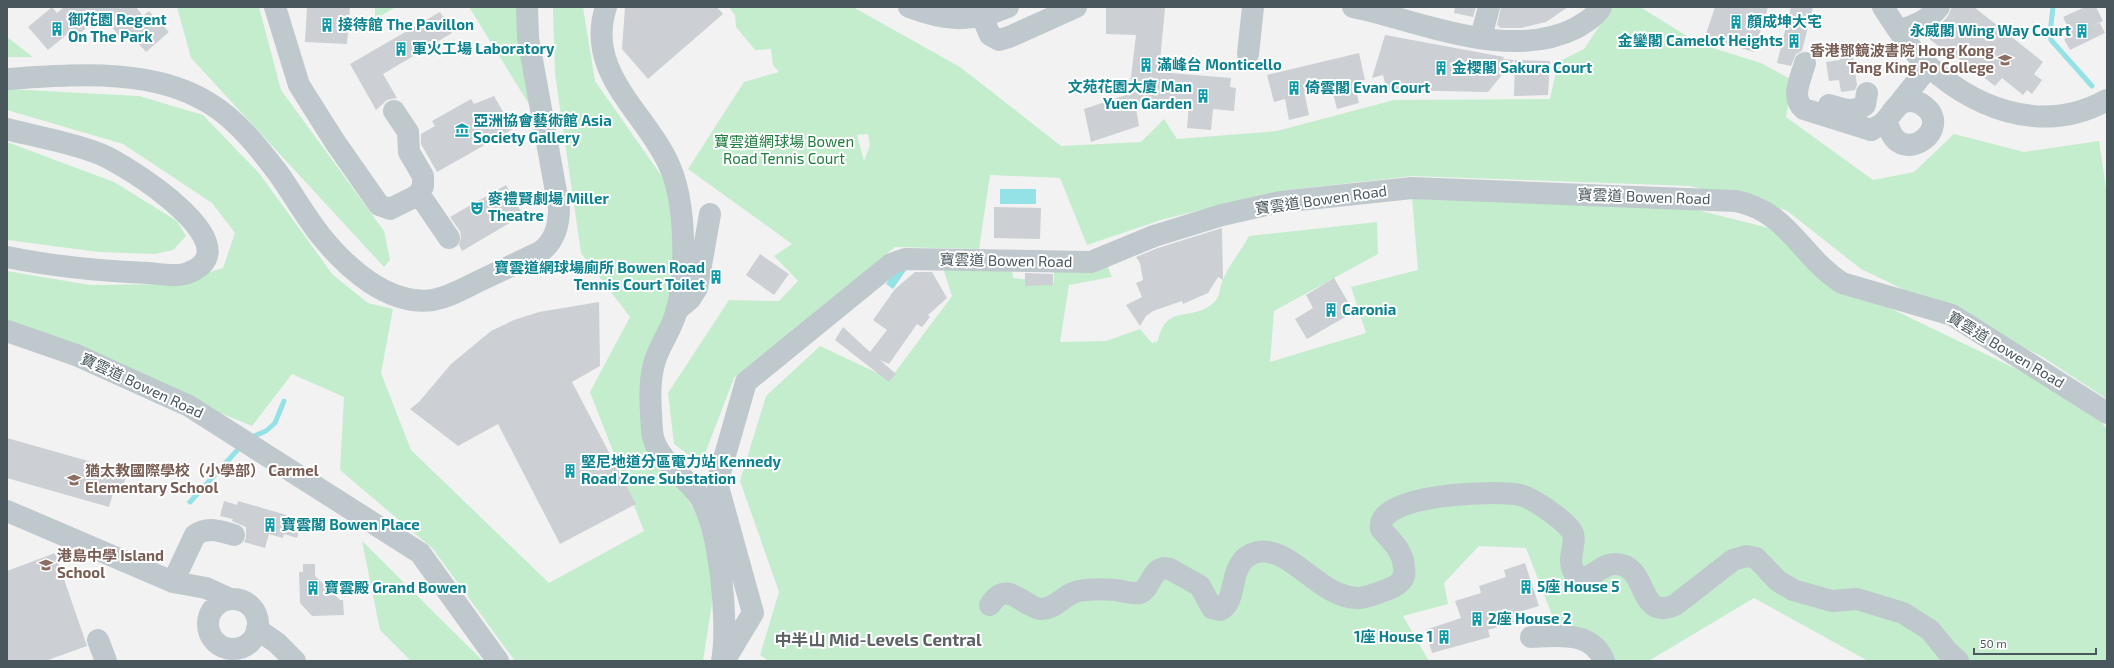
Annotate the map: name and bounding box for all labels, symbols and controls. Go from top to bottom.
place label: 御花園 Regent On The Park [68,10,167,45]
place label: 顏成坤大宅 [1747,12,1822,30]
building icon: 顏成坤大宅 [1728,14,1744,30]
place label: 接待館 The Pavillon [338,15,474,33]
building icon: 接待館 The Pavillon [319,17,335,33]
building icon: 御花園 Regent On The Park [49,21,65,37]
place label: 永威閣 Wing Way Court [1910,21,2071,40]
building icon: 永威閣 Wing Way Court [2074,23,2090,39]
place label: 金鑾閣 Camelot Heights [1618,31,1783,49]
building icon: 金鑾閣 Camelot Heights [1786,33,1802,49]
place label: 軍火工場 Laboratory [412,39,555,58]
building icon: 軍火工場 Laboratory [393,41,409,57]
place label: 香港鄧鏡波書院 Hong Kong Tang King Po College [1810,41,1994,76]
school or university icon: 香港鄧鏡波書院 Hong Kong Tang King Po College [1997,52,2013,68]
place label: 滿峰台 Monticello [1157,55,1282,73]
building icon: 滿峰台 Monticello [1138,57,1154,73]
place label: 金櫻閣 Sakura Court [1452,58,1592,76]
building icon: 金櫻閣 Sakura Court [1433,60,1449,76]
place label: 文苑花園大廈 Man Yuen Garden [1067,77,1192,112]
place label: 倚雲閣 Evan Court [1305,78,1430,96]
building icon: 倚雲閣 Evan Court [1286,80,1302,96]
building icon: 文苑花園大廈 Man Yuen Garden [1195,88,1211,104]
place label: 亞洲協會藝術館 Asia Society Gallery [473,111,612,147]
museum icon: 亞洲協會藝術館 Asia Society Gallery [454,122,470,138]
park label: 寶雲道網球場 Bowen Road Tennis Court [714,132,854,167]
street label: 寶雲道 Bowen Road [1254,181,1388,217]
street label: 寶雲道 Bowen Road [1577,185,1711,207]
place label: 麥禮賢劇場 Miller Theatre [488,189,609,224]
theatre icon: 麥禮賢劇場 Miller Theatre [469,200,485,216]
street label: 寶雲道 Bowen Road [939,250,1073,270]
place label: 寶雲道網球場廁所 Bowen Road Tennis Court Toilet [494,258,705,293]
building icon: 寶雲道網球場廁所 Bowen Road Tennis Court Toilet [708,269,724,285]
place label: Caronia [1342,300,1396,318]
building icon: Caronia [1323,302,1339,318]
street label: 寶雲道 Bowen Road [1945,307,2068,391]
street label: 寶雲道 Bowen Road [78,349,207,421]
place label: 堅尼地道分區電力站 Kennedy Road Zone Substation [581,452,781,487]
place label: 猶太教國際學校（小學部） Carmel Elementary School [85,461,319,497]
building icon: 堅尼地道分區電力站 Kennedy Road Zone Substation [562,463,578,479]
school or university icon: 猶太教國際學校（小學部） Carmel Elementary School [66,472,82,488]
place label: 寶雲閣 Bowen Place [281,515,420,533]
building icon: 寶雲閣 Bowen Place [262,517,278,533]
place label: 港島中學 Island School [57,546,164,581]
school or university icon: 港島中學 Island School [38,557,54,573]
place label: 5座 House 5 [1537,577,1620,595]
place label: 寶雲殿 Grand Bowen [324,578,467,596]
building icon: 5座 House 5 [1518,579,1534,595]
building icon: 寶雲殿 Grand Bowen [305,580,321,596]
place label: 2座 House 2 [1488,609,1572,627]
building icon: 2座 House 2 [1469,611,1485,627]
place label: 1座 House 1 [1354,627,1433,645]
district label: 中半山 Mid-Levels Central [774,629,982,649]
building icon: 1座 House 1 [1436,629,1452,645]
scale bar [1974,630,2096,656]
text: 50 m [1980,636,2007,650]

